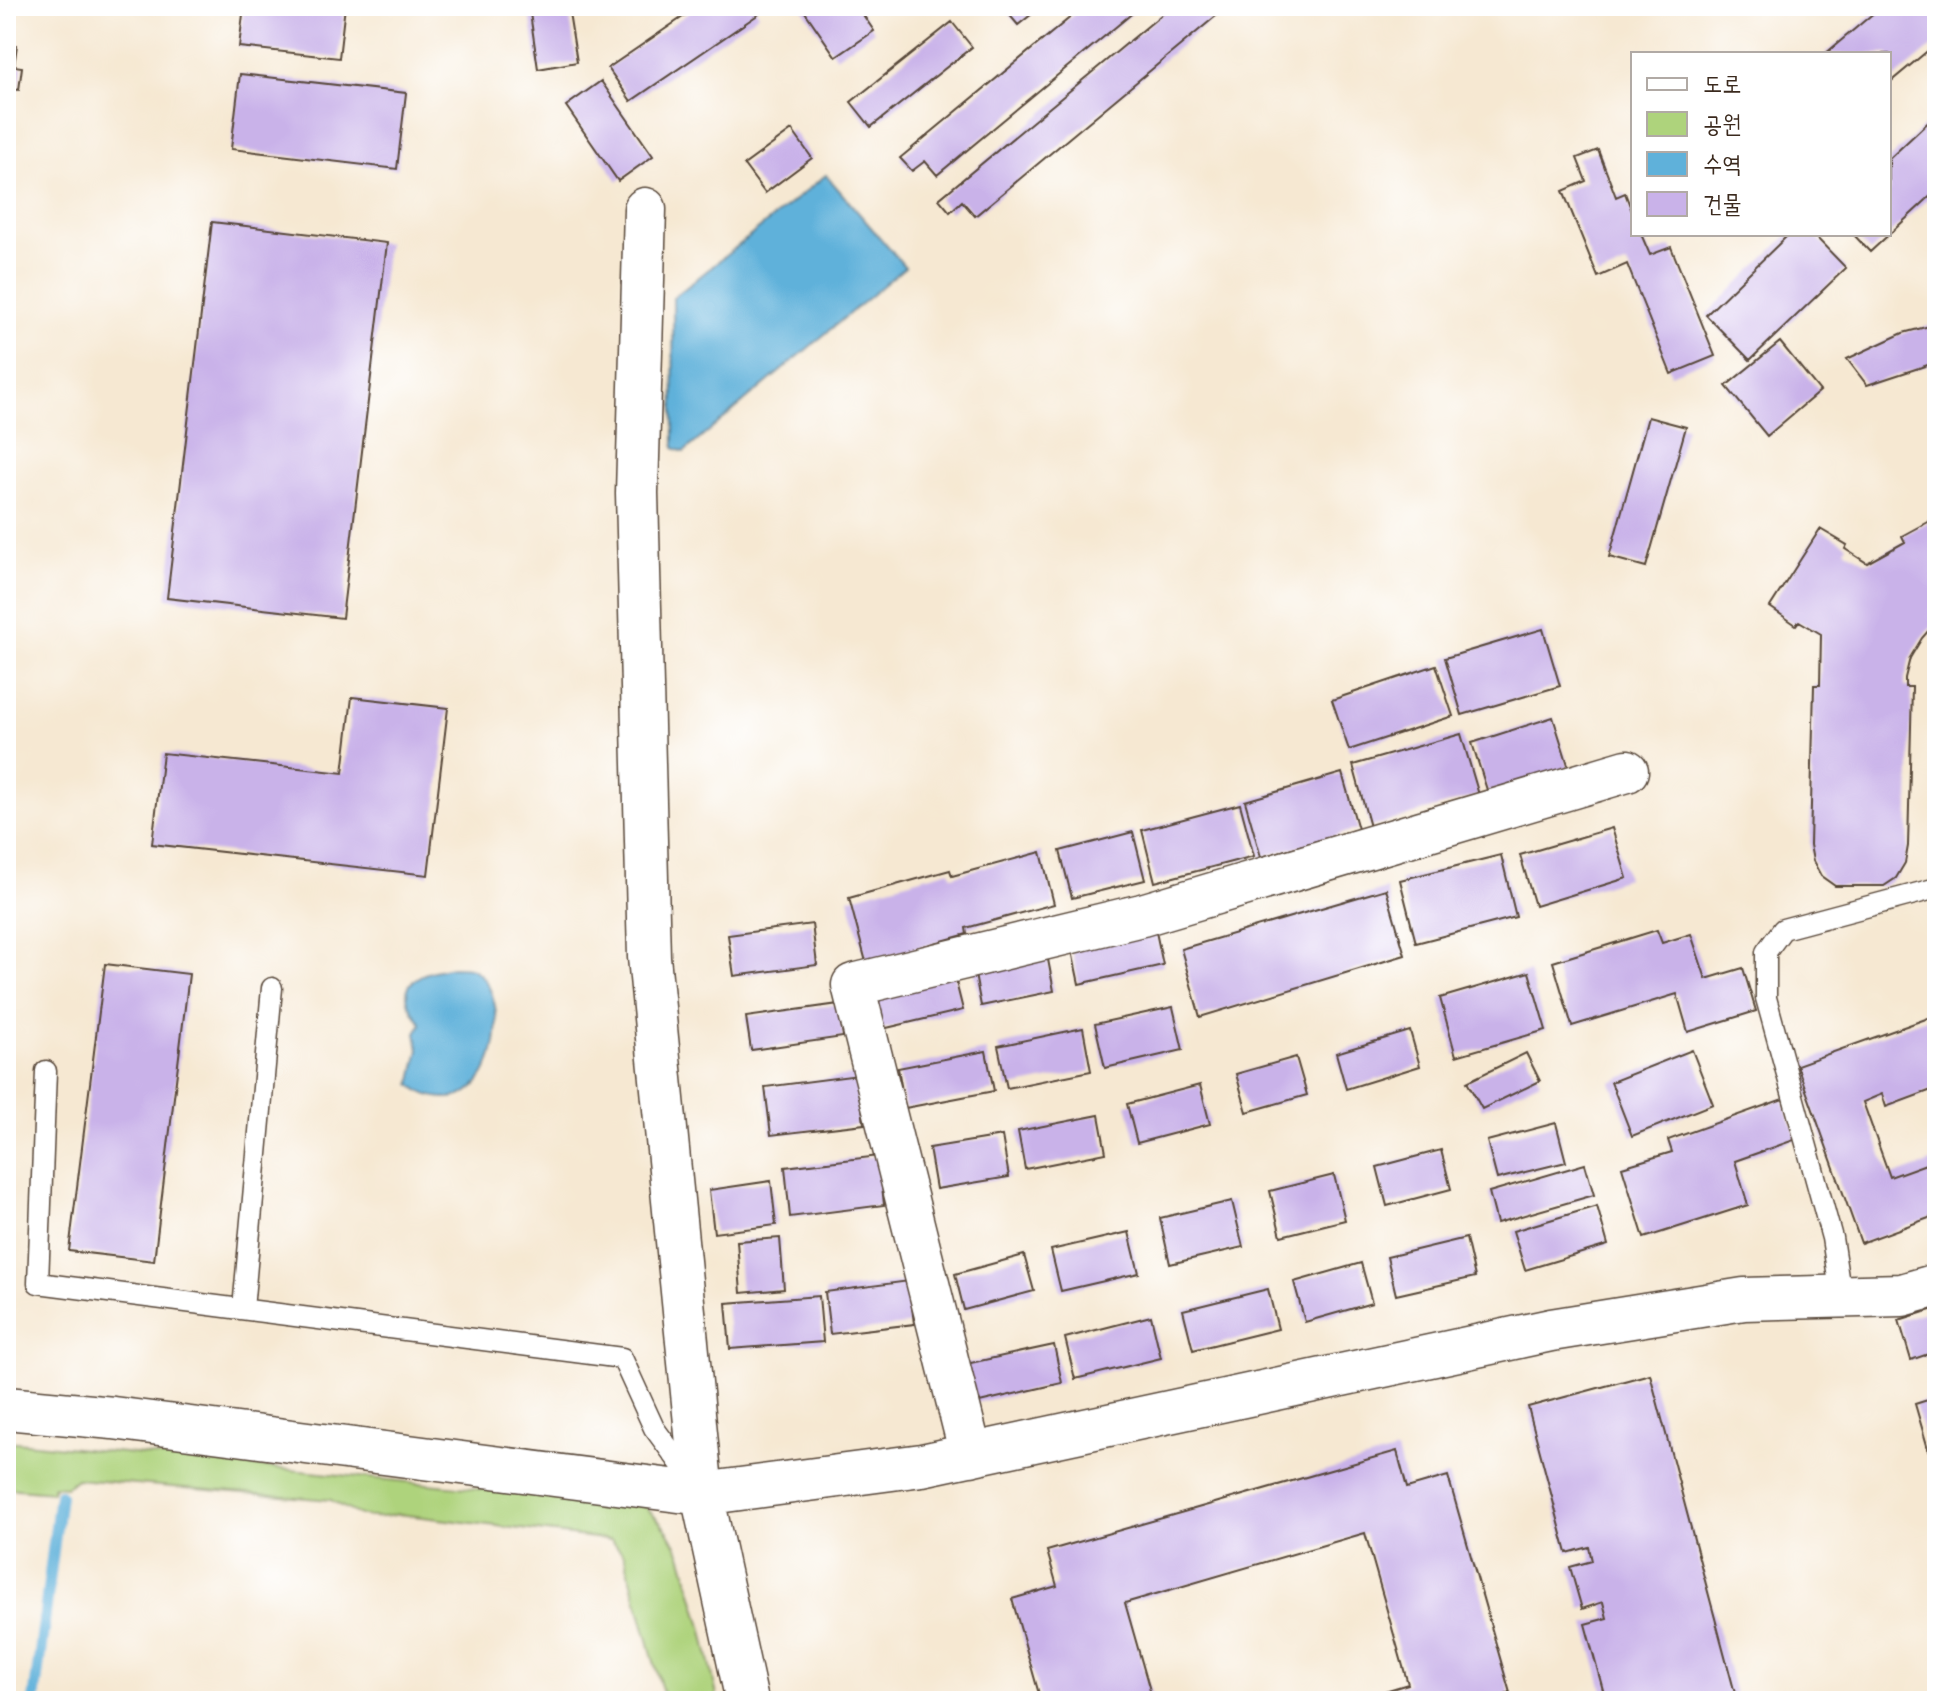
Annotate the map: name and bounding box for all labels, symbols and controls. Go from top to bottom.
legend [1631,52,1891,236]
text: 도로 [1703,68,1742,100]
text: 공원 [1703,108,1742,140]
text: 수역 [1703,148,1742,180]
text: 건물 [1703,188,1742,220]

